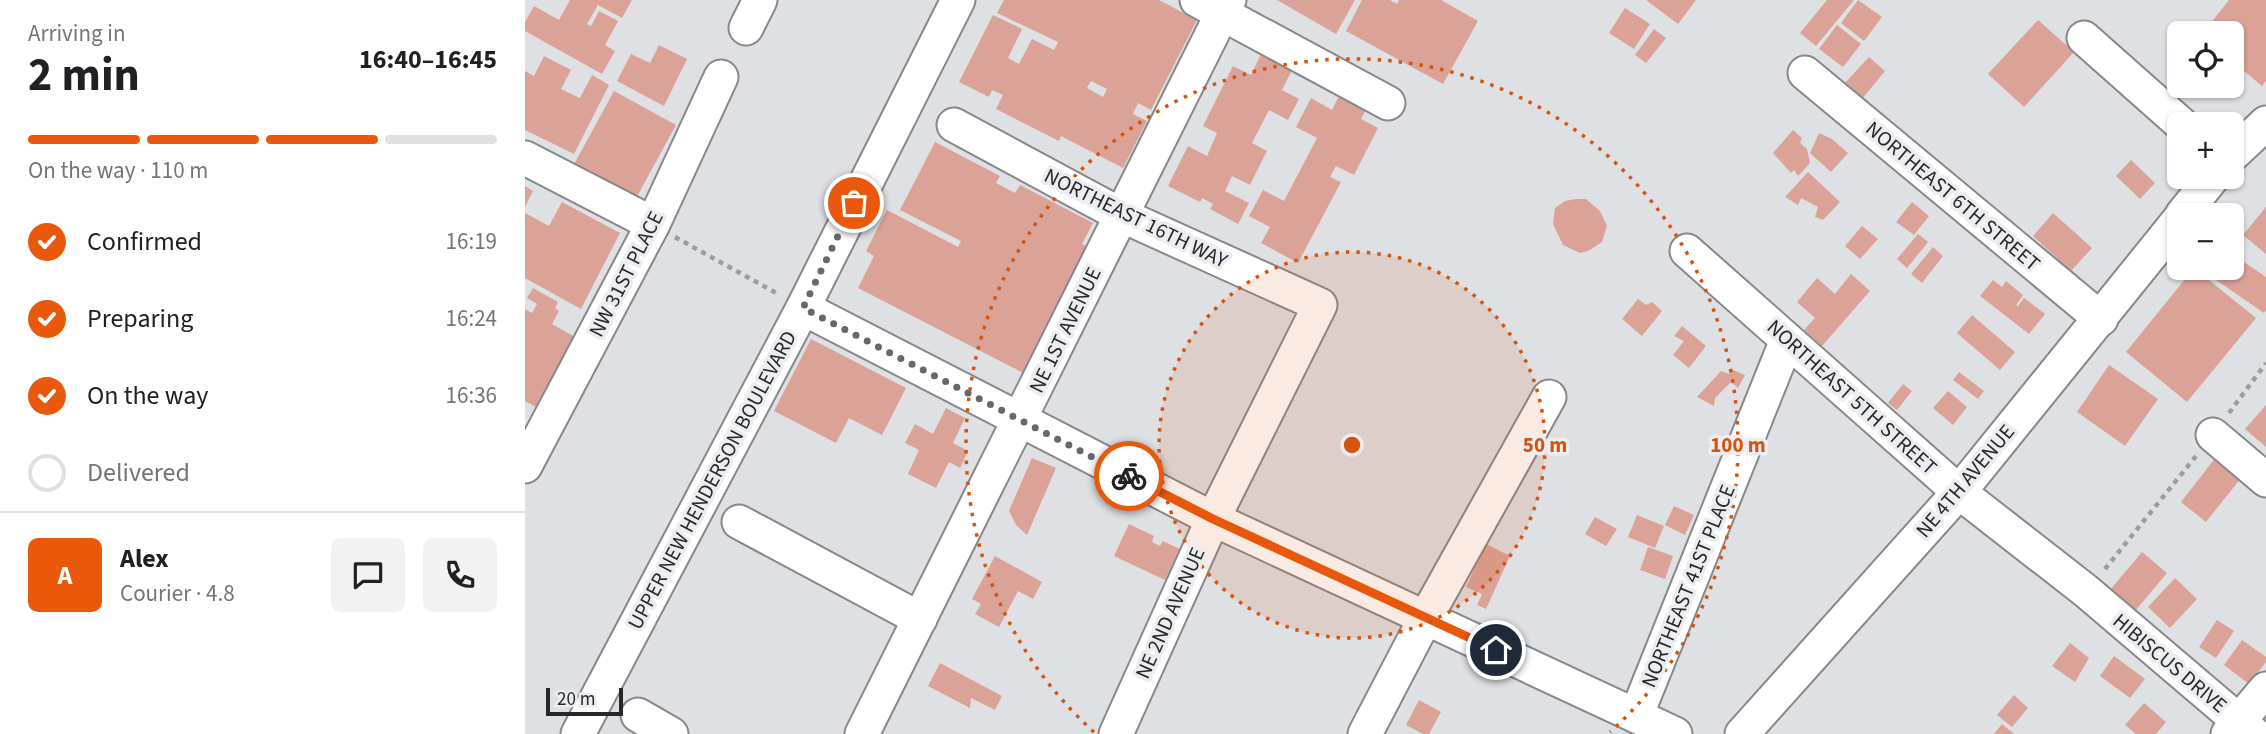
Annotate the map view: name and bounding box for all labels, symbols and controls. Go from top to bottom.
text: Arriving in [28,17,126,50]
map controls [2167,21,2244,280]
button: locate [2167,21,2244,98]
text: 16:40–16:45 [359,41,497,78]
text: 2 min [28,43,140,108]
button: + [2167,112,2244,189]
street label: NORTHEAST 6TH STREET [1859,114,2047,278]
text: On the way · 110 m [28,154,208,187]
street label: NORTHEAST 16TH WAY [1039,161,1234,276]
pin [824,173,884,233]
icon: bag [835,184,873,222]
button: − [2167,203,2244,280]
street label: NW 31ST PLACE [581,206,671,342]
icon: check [28,223,66,261]
text: Confirmed [87,223,202,260]
text: 16:19 [446,225,497,258]
street label: NE 1ST AVENUE [1022,262,1108,398]
icon: check [28,300,66,338]
text: Preparing [87,300,193,337]
text: 16:24 [446,302,497,335]
street label: NORTHEAST 5TH STREET [1760,312,1944,482]
street label: UPPER NEW HENDERSON BOULEVARD [620,325,804,635]
icon: check [28,377,66,415]
text: On the way [87,377,208,414]
text: 16:36 [446,379,497,412]
street label: NE 4TH AVENUE [1909,418,2021,544]
text: 50 m [1523,430,1567,460]
text: 100 m [1710,430,1766,460]
centre of rings [1340,433,1364,457]
courier [1094,441,1164,511]
text: Delivered [87,454,190,491]
icon: bike [1110,457,1148,495]
street label: NORTHEAST 41ST PLACE [1634,480,1742,692]
button: chat [331,538,405,612]
button: phone [423,538,497,612]
text: Alex [120,540,169,577]
street label: NE 2ND AVENUE [1128,542,1212,684]
text: A [58,557,72,594]
text: Courier · 4.8 [120,577,235,610]
street label: HIBISCUS DRIVE [2106,606,2234,720]
pin [1466,620,1526,680]
icon: home [1477,631,1515,669]
scale bar [546,685,623,717]
text: 20 m [557,686,595,713]

